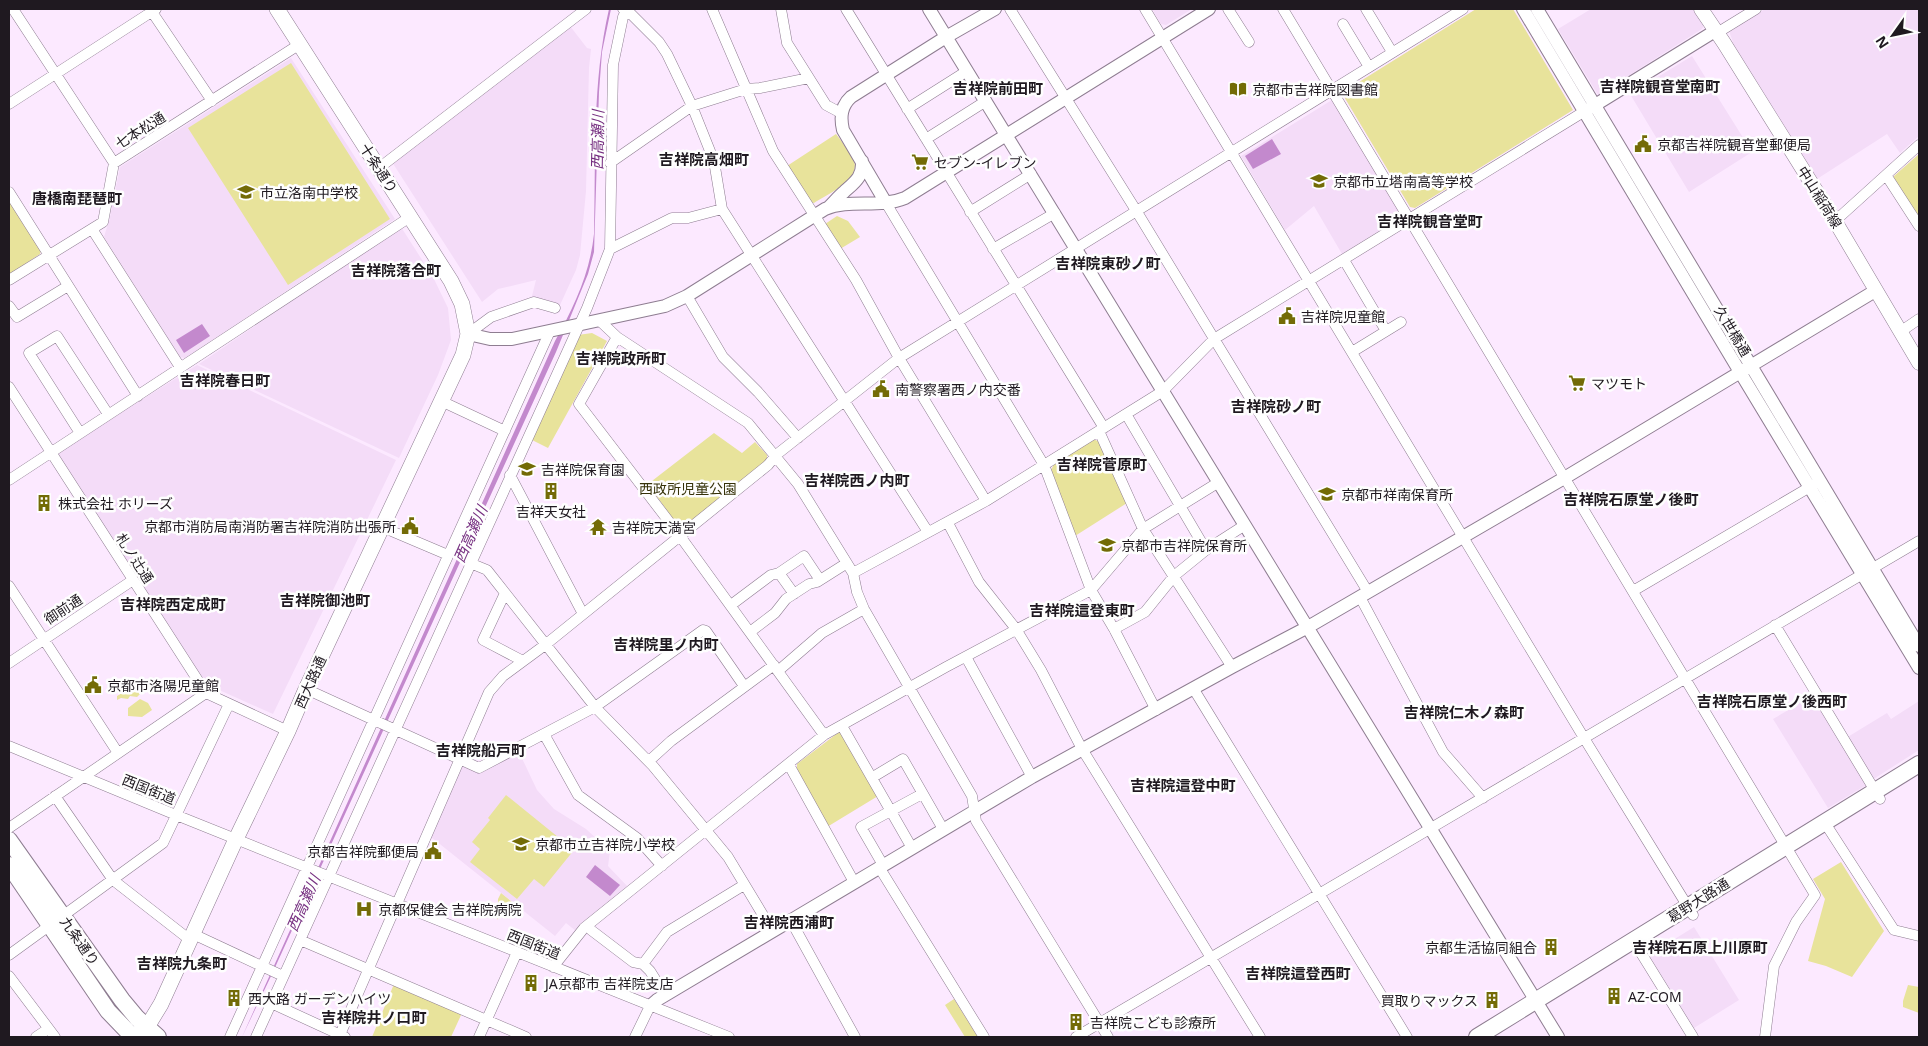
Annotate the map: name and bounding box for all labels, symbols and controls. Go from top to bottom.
north arrow [1868,10,1918,60]
text: N [1871,32,1893,52]
district label: 吉祥院観音堂南町 [1600,76,1720,96]
district label: 吉祥院前田町 [953,78,1043,98]
library icon: 京都市吉祥院図書館 [1228,79,1248,99]
place label: 京都市吉祥院図書館 [1252,80,1378,99]
street label: 七本松通 [111,107,169,153]
water label: 西高瀬川 [586,108,608,170]
public building icon: 京都吉祥院観音堂郵便局 [1633,134,1653,154]
place label: 京都吉祥院観音堂郵便局 [1657,135,1811,154]
street label: 十条通り [356,139,402,197]
district label: 吉祥院高畑町 [659,149,749,169]
supermarket icon: セブン-イレブン [910,152,930,172]
place label: セブン-イレブン [934,153,1037,172]
street label: 中山稲荷線 [1793,162,1847,232]
school or university icon: 京都市立塔南高等学校 [1309,171,1329,191]
place label: 京都市立塔南高等学校 [1333,172,1473,191]
school or university icon: 市立洛南中学校 [236,182,256,202]
place label: 市立洛南中学校 [260,183,358,202]
district label: 唐橋南琵琶町 [32,188,122,208]
district label: 吉祥院観音堂町 [1377,211,1483,231]
district label: 吉祥院東砂ノ町 [1055,253,1161,273]
district label: 吉祥院落合町 [351,260,441,280]
street label: 久世橋通 [1710,302,1756,360]
public building icon: 吉祥院児童館 [1277,306,1297,326]
place label: 吉祥院児童館 [1301,307,1385,326]
district label: 吉祥院政所町 [576,348,666,368]
district label: 吉祥院春日町 [180,370,270,390]
supermarket icon: マツモト [1567,373,1587,393]
place label: マツモト [1591,374,1647,393]
public building icon: 南警察署西ノ内交番 [871,379,891,399]
place label: 南警察署西ノ内交番 [895,380,1021,399]
district label: 吉祥院砂ノ町 [1231,396,1321,416]
district label: 吉祥院菅原町 [1057,454,1147,474]
school or university icon: 吉祥院保育園 [517,459,537,479]
place label: 吉祥院保育園 [541,460,625,479]
district label: 吉祥院西ノ内町 [804,470,910,490]
park label: 西政所児童公園 [639,479,737,498]
building icon: 吉祥天女社 [541,481,561,501]
school or university icon: 京都市祥南保育所 [1317,484,1337,504]
place label: 京都市祥南保育所 [1341,485,1453,504]
district label: 吉祥院石原堂ノ後町 [1563,489,1699,509]
building icon: 株式会社 ホリーズ [34,493,54,513]
place label: 株式会社 ホリーズ [58,494,173,513]
water label: 西高瀬川 [449,501,492,565]
place label: 吉祥天女社 [516,502,586,521]
public building icon: 京都市消防局南消防署吉祥院消防出張所 [400,516,420,536]
place label: 京都市消防局南消防署吉祥院消防出張所 [144,517,396,536]
temple icon: 吉祥院天満宮 [588,517,608,537]
place label: 吉祥院天満宮 [612,518,696,537]
street label: 札ノ辻通 [112,529,158,587]
school or university icon: 京都市吉祥院保育所 [1097,535,1117,555]
place label: 京都市吉祥院保育所 [1121,536,1247,555]
street label: 御前通 [40,590,86,628]
district label: 吉祥院御池町 [280,590,370,610]
district label: 吉祥院西定成町 [120,594,226,614]
district label: 吉祥院這登東町 [1029,600,1135,620]
district label: 吉祥院里ノ内町 [613,634,719,654]
street label: 西大路通 [290,653,330,711]
public building icon: 京都市洛陽児童館 [83,675,103,695]
place label: 京都市洛陽児童館 [107,676,219,695]
district label: 吉祥院石原堂ノ後西町 [1697,691,1847,711]
district label: 吉祥院仁木ノ森町 [1404,702,1524,722]
district label: 吉祥院船戸町 [436,740,526,760]
street label: 西国街道 [119,770,179,808]
district label: 吉祥院這登中町 [1130,775,1236,795]
school or university icon: 京都市立吉祥院小学校 [511,834,531,854]
place label: 京都市立吉祥院小学校 [535,835,675,854]
public building icon: 京都吉祥院郵便局 [423,841,443,861]
place label: 京都吉祥院郵便局 [307,842,419,861]
water label: 西高瀬川 [282,870,325,934]
street label: 葛野大路通 [1663,873,1733,927]
hospital icon: 京都保健会 吉祥院病院 [354,899,374,919]
place label: 京都保健会 吉祥院病院 [378,900,522,919]
district label: 吉祥院西浦町 [744,912,834,932]
street label: 九条通り [56,913,104,969]
street label: 西国街道 [504,925,564,963]
building icon: 京都生活協同組合 [1541,937,1561,957]
district label: 吉祥院石原上川原町 [1632,937,1768,957]
place label: 京都生活協同組合 [1425,938,1537,957]
district label: 吉祥院九条町 [137,953,227,973]
district label: 吉祥院這登西町 [1245,963,1351,983]
building icon: JA京都市 吉祥院支店 [521,973,541,993]
place label: JA京都市 吉祥院支店 [543,974,673,993]
building icon: AZ-COM [1604,986,1624,1006]
place label: AZ-COM [1628,987,1682,1006]
building icon: 西大路 ガーデンハイツ [224,988,244,1008]
place label: 西大路 ガーデンハイツ [248,989,391,1008]
building icon: 買取りマックス [1482,990,1502,1010]
place label: 買取りマックス [1380,991,1478,1010]
district label: 吉祥院井ノ口町 [321,1007,427,1027]
building icon: 吉祥院こども診療所 [1066,1012,1086,1032]
place label: 吉祥院こども診療所 [1090,1013,1216,1032]

